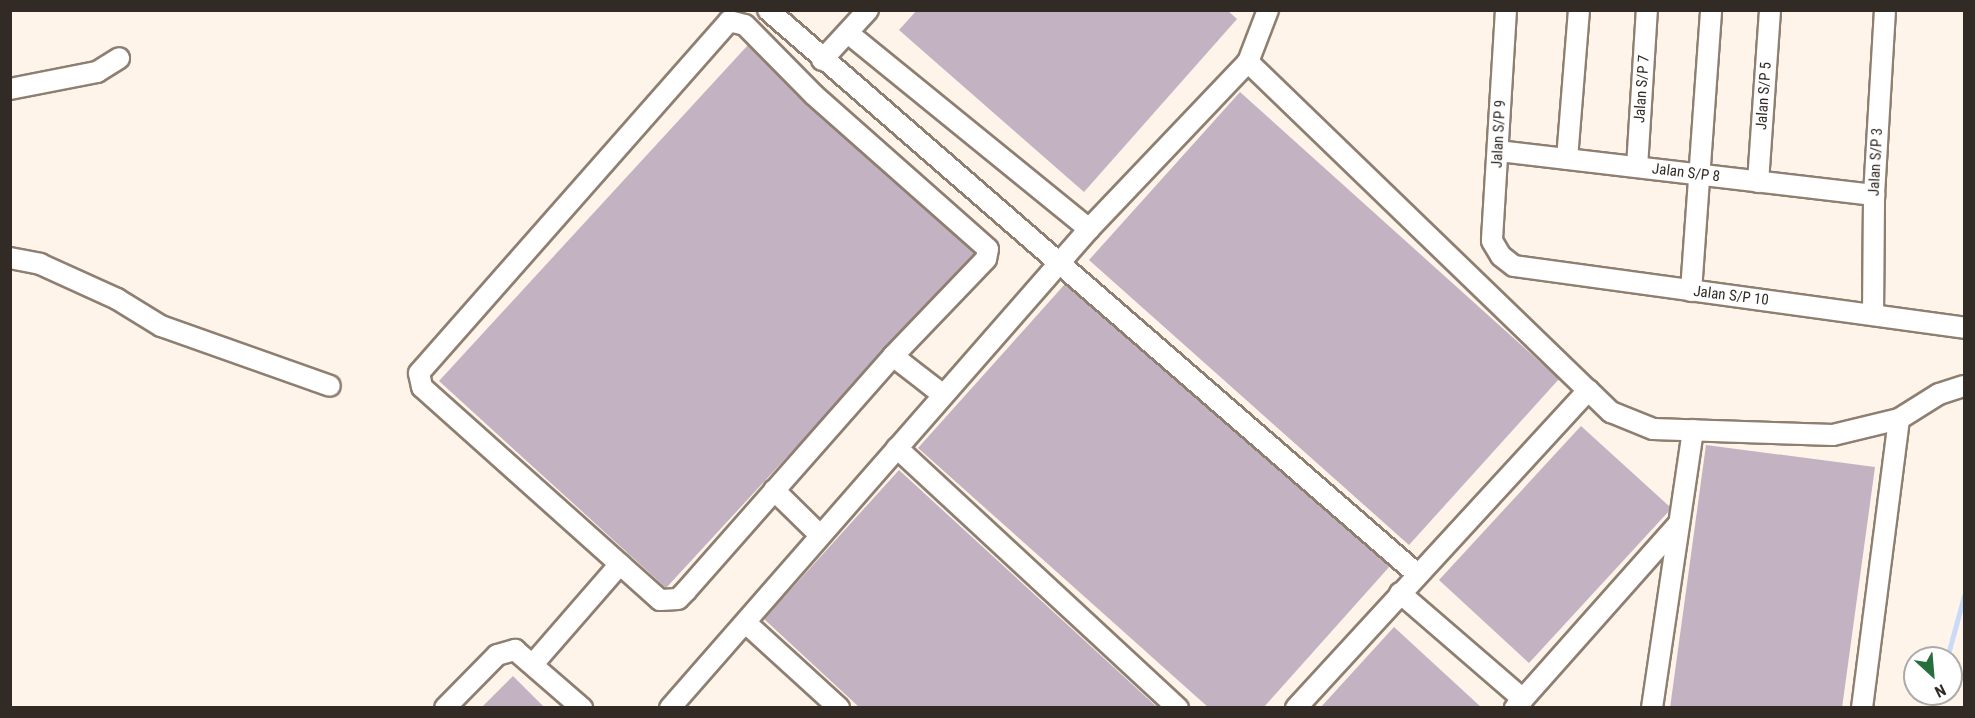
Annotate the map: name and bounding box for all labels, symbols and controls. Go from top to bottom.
street label: Jalan S/P 7 [1631,54,1653,124]
street label: Jalan S/P 5 [1753,61,1775,131]
street label: Jalan S/P 9 [1488,99,1510,169]
street label: Jalan S/P 3 [1865,127,1887,197]
street label: Jalan S/P 8 [1651,160,1721,186]
street label: Jalan S/P 10 [1692,282,1770,310]
north arrow [1903,646,1963,706]
text: N [1932,680,1949,702]

